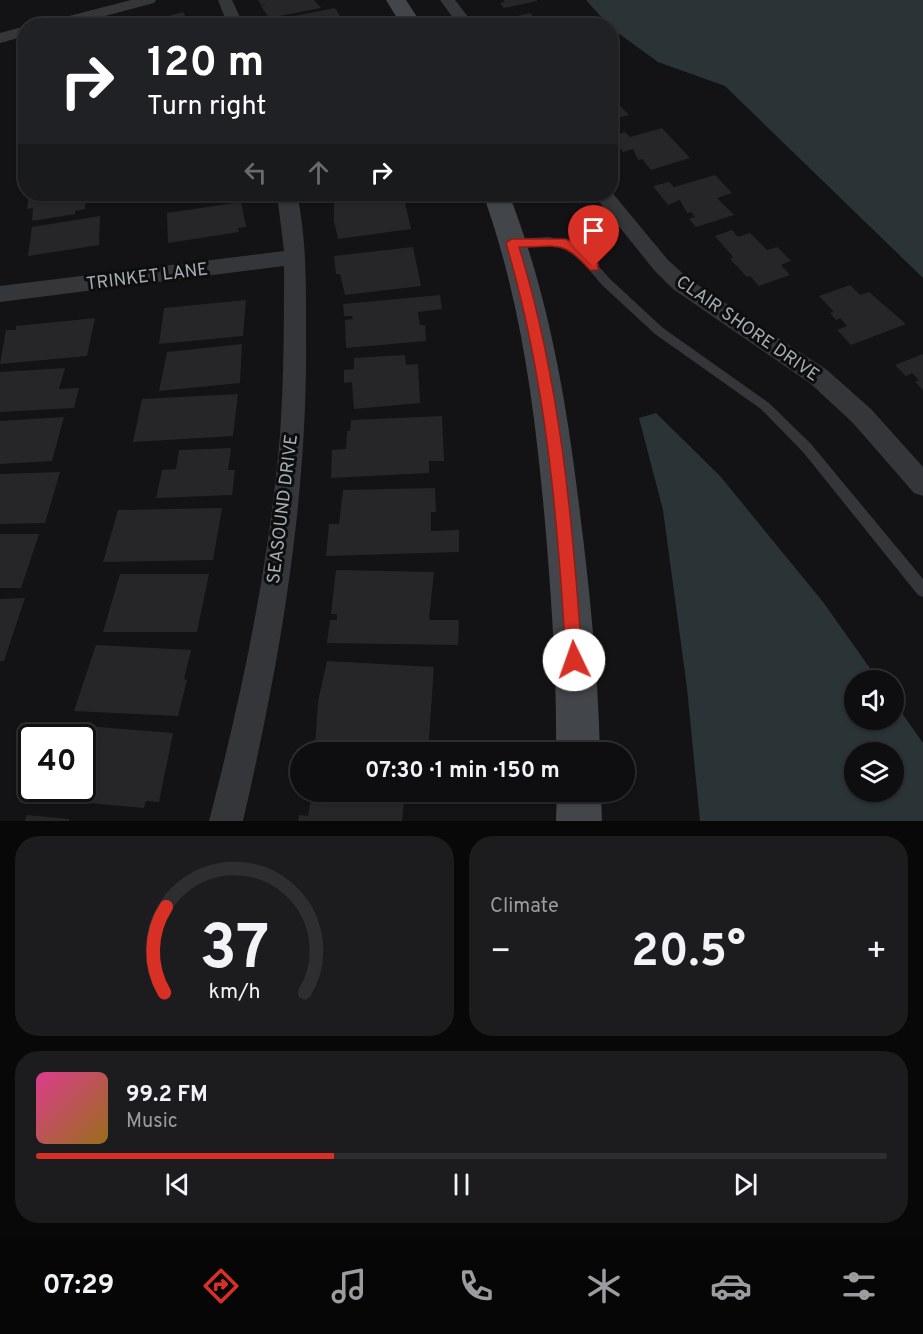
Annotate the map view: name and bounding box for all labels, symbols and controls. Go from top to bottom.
text: 120 m [147,38,264,91]
icon: right [48,42,126,120]
text: Turn right [147,90,266,124]
icon: left [239,156,272,189]
icon: ahead [302,156,335,189]
icon: right [365,156,398,189]
pin [568,205,619,267]
icon: arrive [577,214,610,247]
street label: TRINKET LANE [85,259,209,296]
street label: CLAIR SHORE DRIVE [671,271,823,387]
street label: SEASOUND DRIVE [263,433,304,585]
position arrow [542,628,606,692]
map controls [844,670,904,802]
button: sound [844,670,904,730]
speed limit sign: 40 [18,724,96,802]
button: layers [844,742,904,802]
text: 07:30 · 1 min · 150 m [365,758,560,785]
text: Climate [490,894,559,920]
text: 37 [200,912,269,991]
text: 20.5° [631,925,746,982]
text: − [490,932,511,974]
text: + [866,932,887,974]
text: km/h [208,979,261,1006]
text: 99.2 FM [126,1082,208,1109]
text: Music [126,1109,178,1135]
icon: previous [161,1168,194,1201]
icon: pause [445,1168,478,1201]
icon: next [729,1168,762,1201]
icon: directions [200,1265,242,1307]
icon: music [328,1265,370,1307]
icon: phone [455,1265,497,1307]
icon: climate [583,1265,625,1307]
icon: car [710,1265,752,1307]
icon: filters [838,1265,880,1307]
text: 07:29 [43,1269,114,1303]

